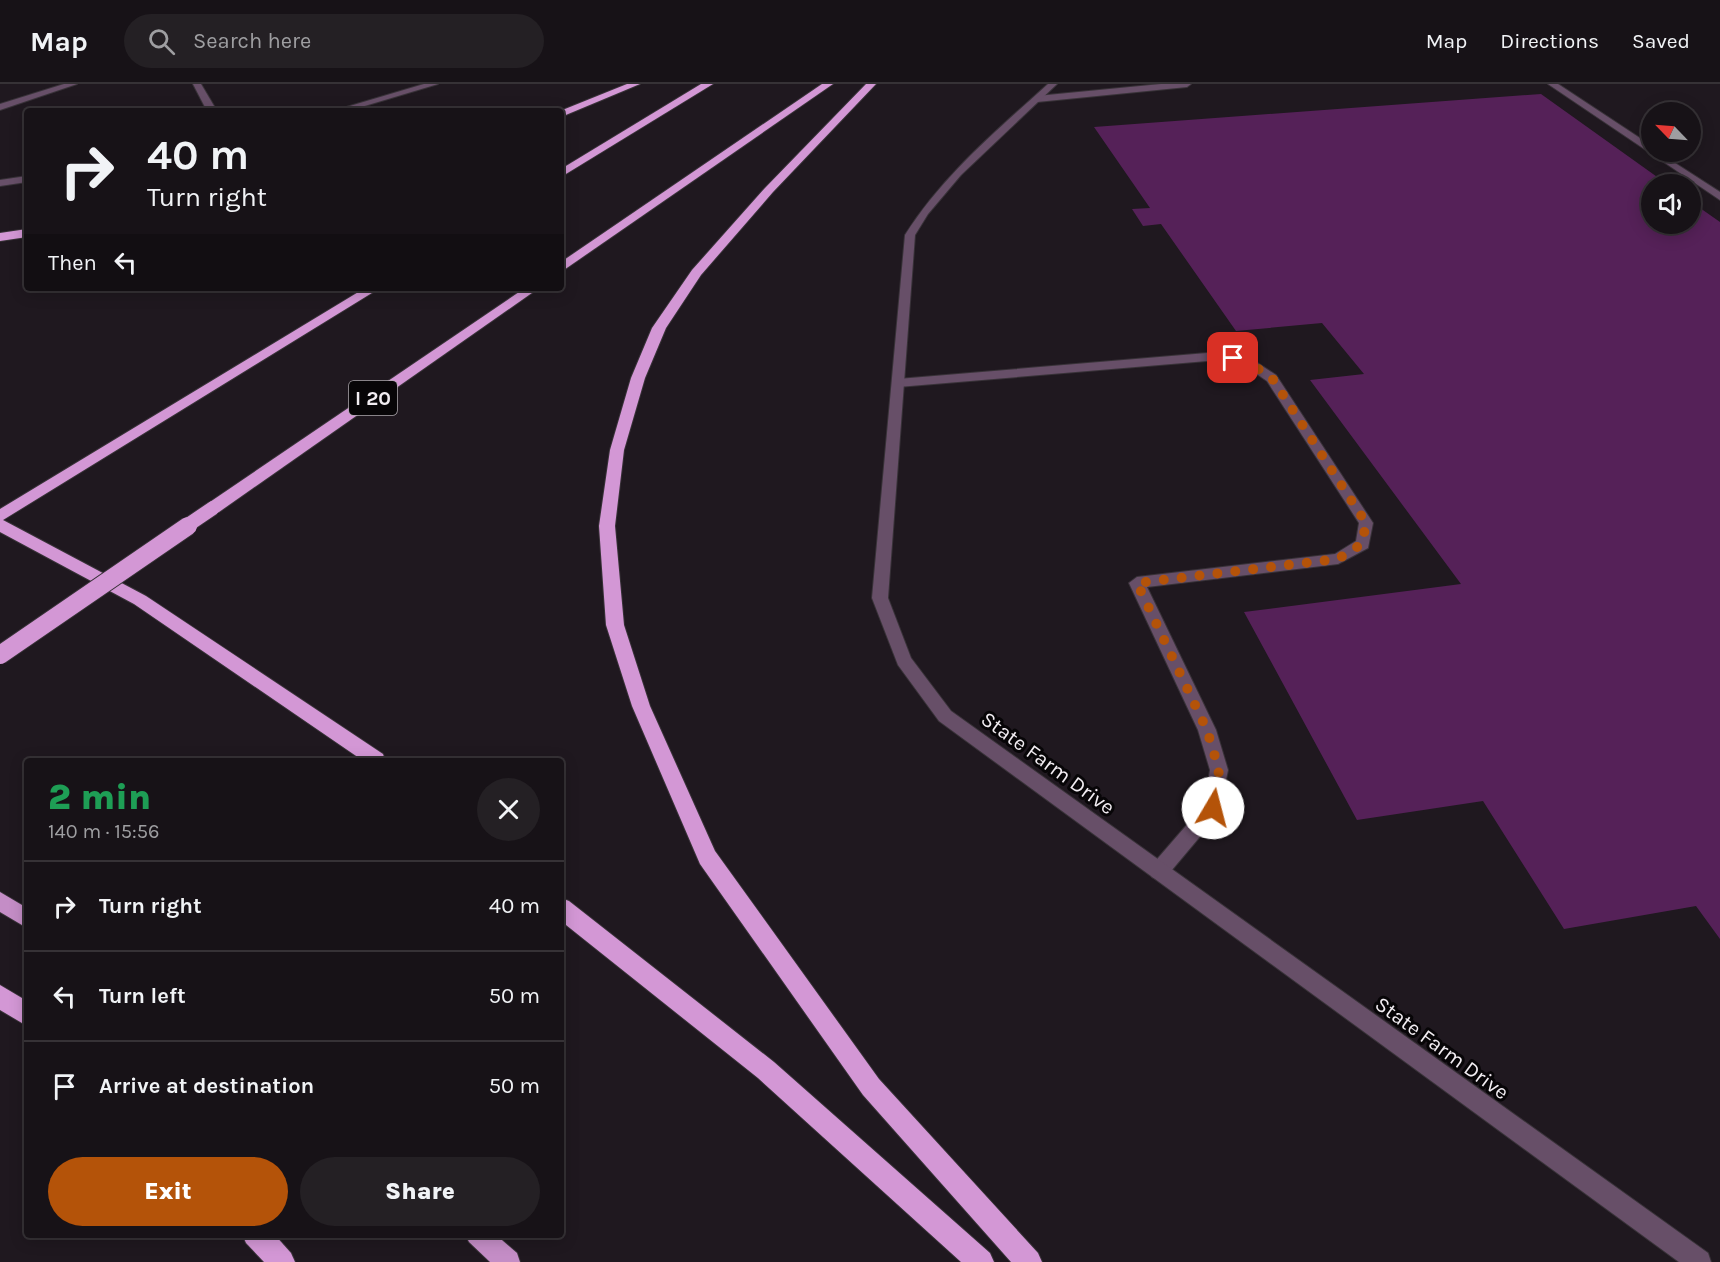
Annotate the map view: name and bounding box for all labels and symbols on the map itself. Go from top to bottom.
north arrow [1641,102,1701,162]
pin [1207,332,1258,383]
road number: I 20 [349,381,397,415]
street label: State Farm Drive [977,707,1119,819]
position arrow [1181,776,1245,840]
street label: State Farm Drive [1371,992,1513,1104]

